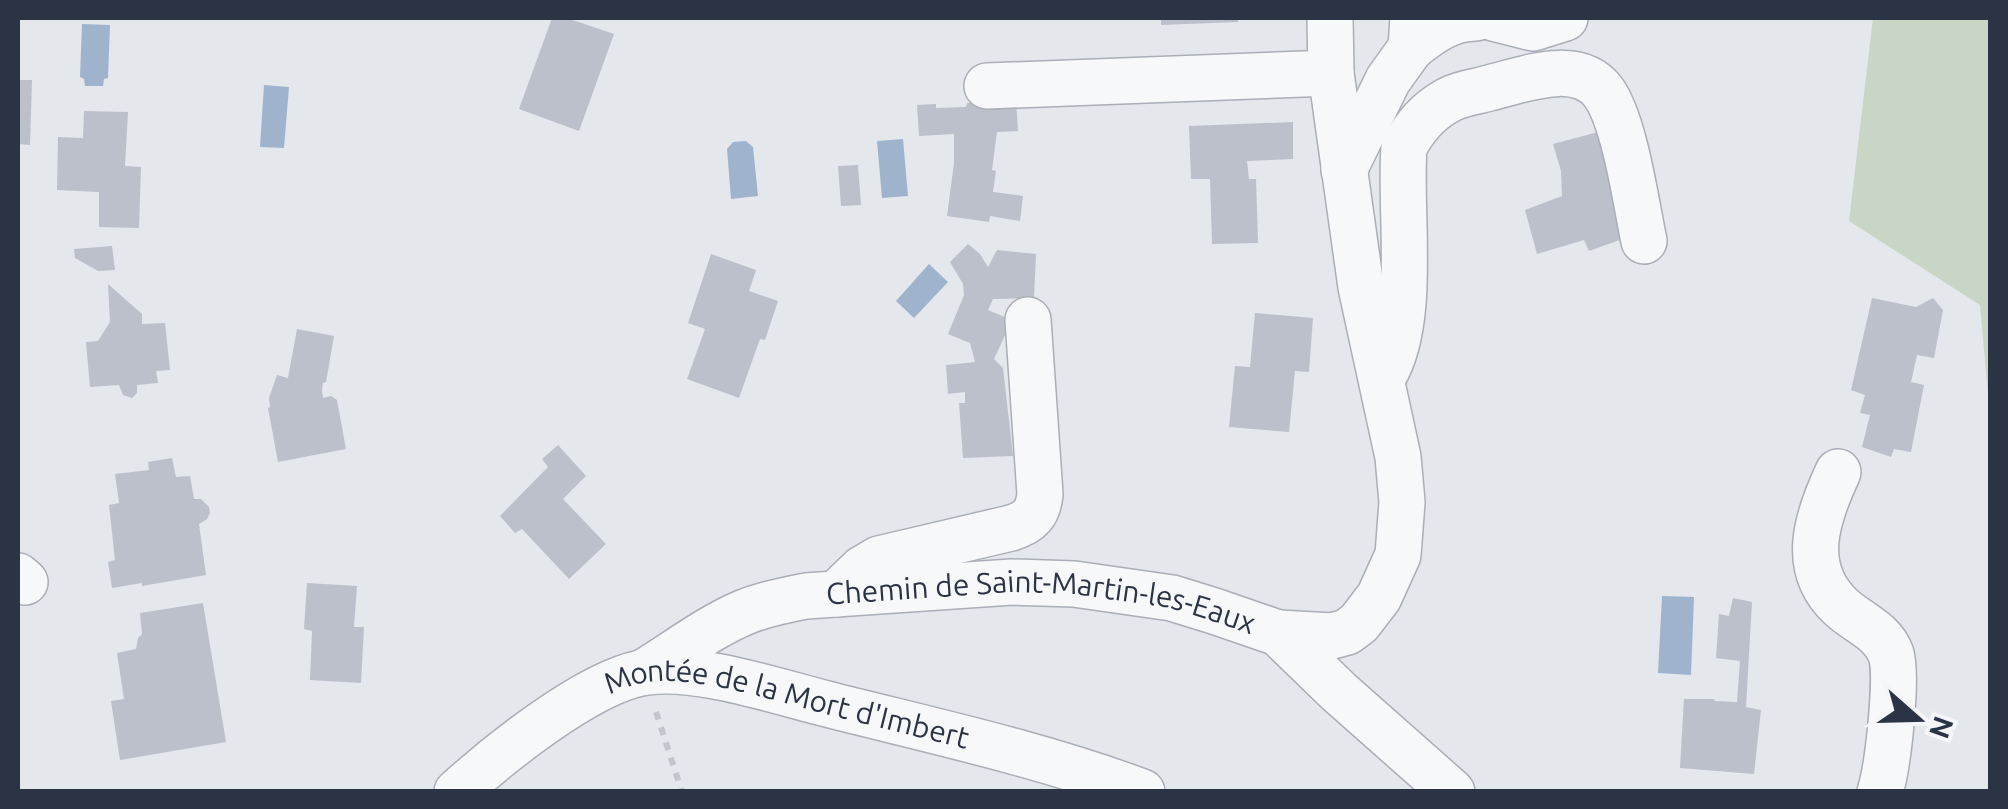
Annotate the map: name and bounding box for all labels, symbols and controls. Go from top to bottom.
street label: Chemin de Saint-Martin-les-Eaux [825,564,1260,640]
street label: Montée de la Mort d'Imbert [599,653,973,755]
north arrow [1868,669,1968,769]
text: N [1924,713,1960,743]

